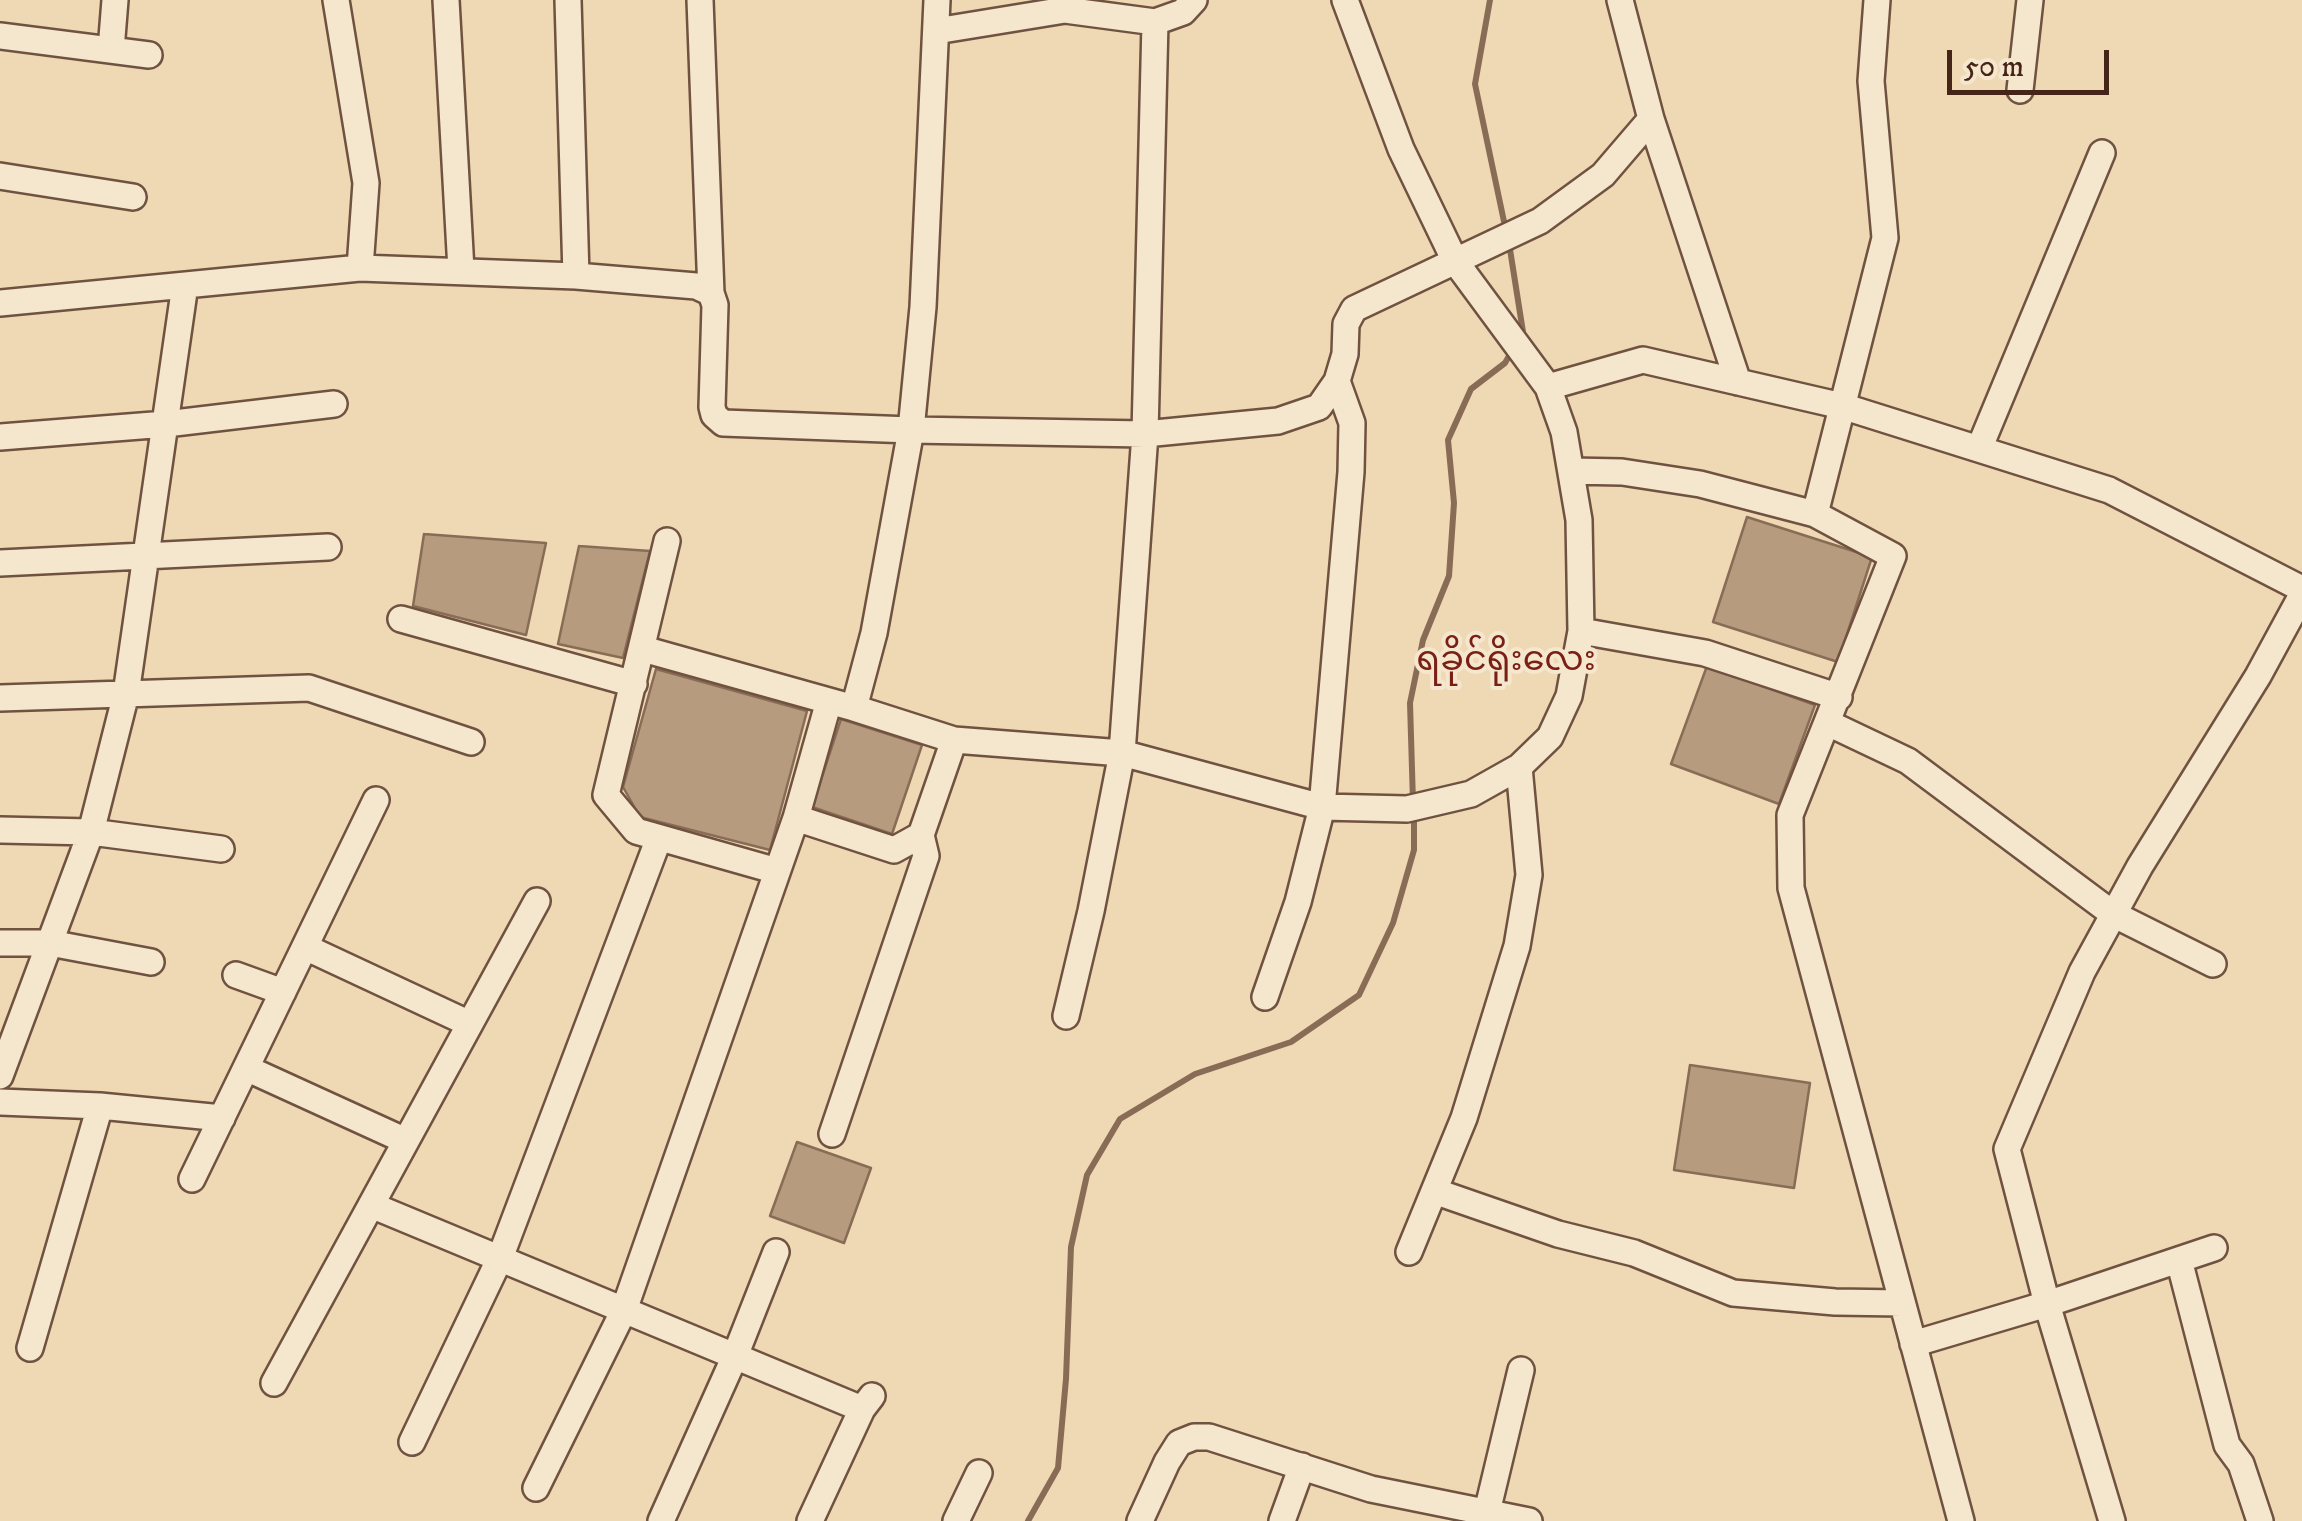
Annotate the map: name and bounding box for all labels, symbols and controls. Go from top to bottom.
scale bar [1952,30,2114,92]
text: 50 m [1964,49,2024,86]
district label: ရခိုင်ရိုးလေး [1416,642,1596,684]

